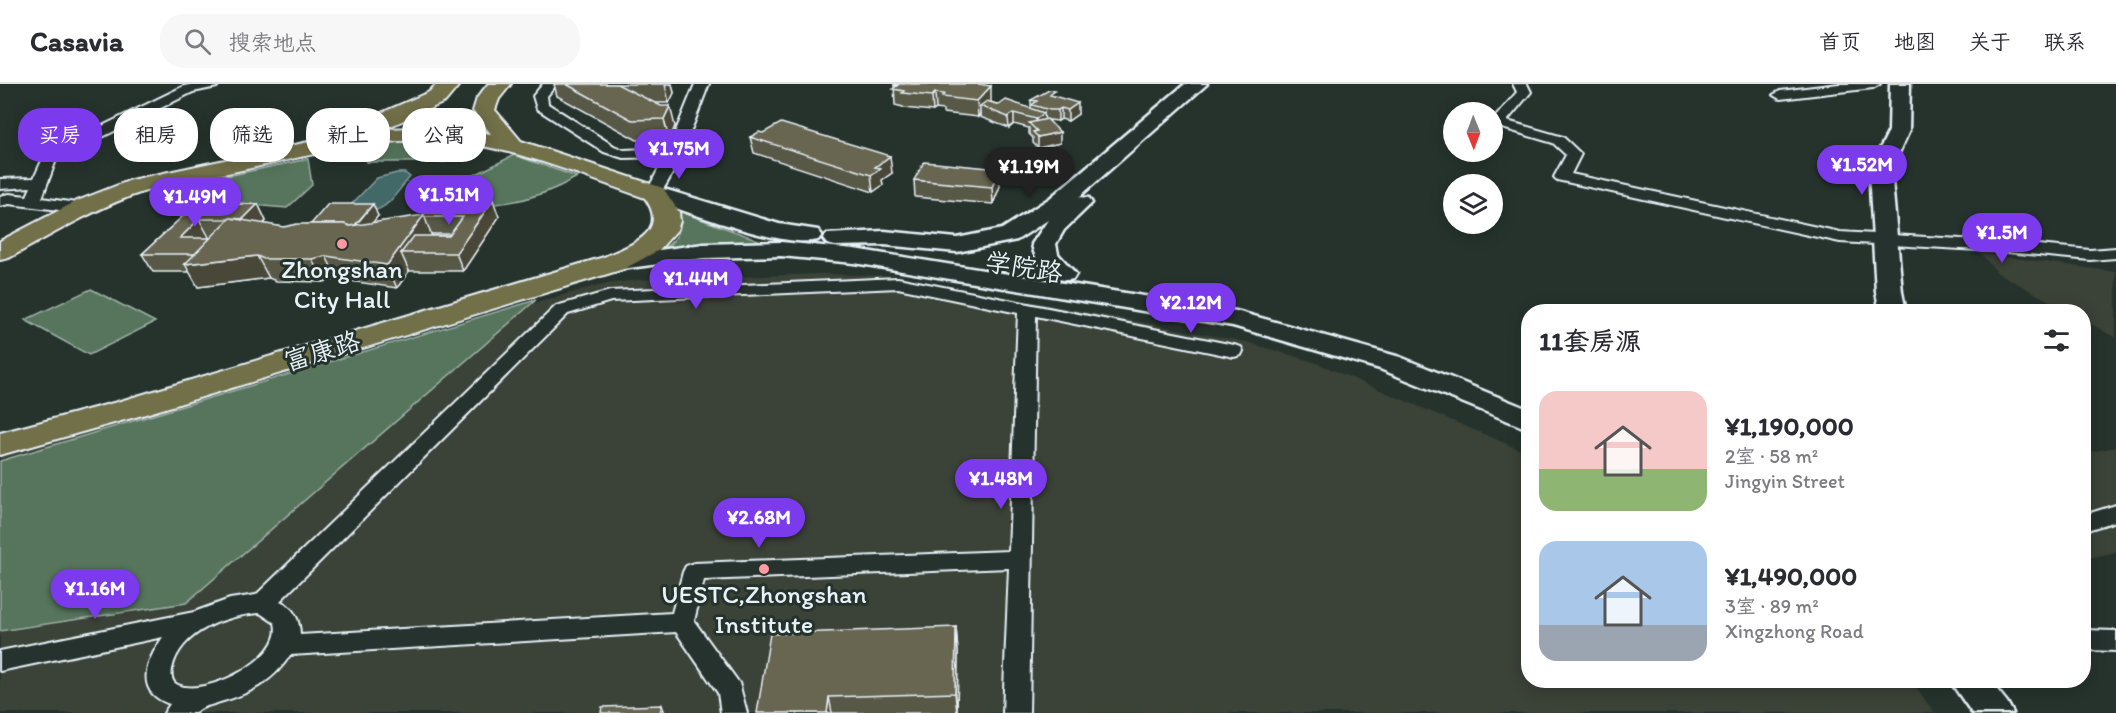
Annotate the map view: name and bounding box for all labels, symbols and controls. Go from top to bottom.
search box [160,14,580,68]
text: Casavia [30,24,124,58]
icon: search [181,25,214,58]
text: 搜索地点 [229,29,317,56]
text: 首页 [1819,29,1861,54]
text: 地图 [1894,29,1936,54]
text: 关于 [1969,29,2011,54]
text: 联系 [2044,29,2086,54]
north arrow [1443,102,1503,162]
map controls [1443,102,1503,234]
chip: 买房 [18,108,102,162]
chip: 租房 [114,108,198,162]
chip: 筛选 [210,108,294,162]
chip: 新上 [306,108,390,162]
chip: 公寓 [402,108,486,162]
pin: ¥1.75M [630,129,728,180]
text: ¥1.75M [648,136,710,160]
pin: ¥1.52M [1813,145,1911,196]
pin: ¥1.19M [980,147,1078,198]
text: ¥1.52M [1831,152,1893,176]
text: ¥1.19M [999,154,1059,178]
button: layers [1443,174,1503,234]
pin: ¥1.51M [400,175,498,226]
pin: ¥1.49M [146,177,244,228]
text: ¥1.51M [419,182,479,206]
text: ¥1.49M [163,184,227,208]
pin: ¥1.5M [1960,213,2044,264]
text: ¥1.5M [1976,220,2028,244]
marker: Zhongshan City Hall [335,237,349,251]
street label: 学院路 [983,245,1065,289]
place label: Zhongshan City Hall [281,253,403,315]
pin: ¥1.44M [647,259,745,310]
text: ¥1.44M [663,266,729,290]
pin: ¥2.12M [1142,283,1240,334]
text: ¥2.12M [1160,290,1222,314]
street label: 富康路 [280,324,364,378]
icon: filters [2040,324,2073,357]
text: 11套房源 [1539,325,1641,357]
text: ¥1,190,000 [1725,410,1854,442]
icon: home [1587,415,1659,487]
text: 2室 · 58 m² [1725,444,1818,468]
pin: ¥1.48M [952,459,1050,510]
text: ¥1.48M [969,466,1033,490]
text: Jingyin Street [1725,469,1845,493]
pin: ¥2.68M [710,498,808,549]
text: ¥2.68M [727,505,791,529]
text: ¥1,490,000 [1725,560,1857,592]
marker: UESTC,Zhongshan Institute [757,562,771,576]
icon: home [1587,565,1659,637]
pin: ¥1.16M [46,569,144,620]
text: ¥1.16M [65,576,125,600]
place label: UESTC,Zhongshan Institute [661,578,867,640]
text: 3室 · 89 m² [1725,594,1819,618]
text: Xingzhong Road [1725,619,1864,643]

